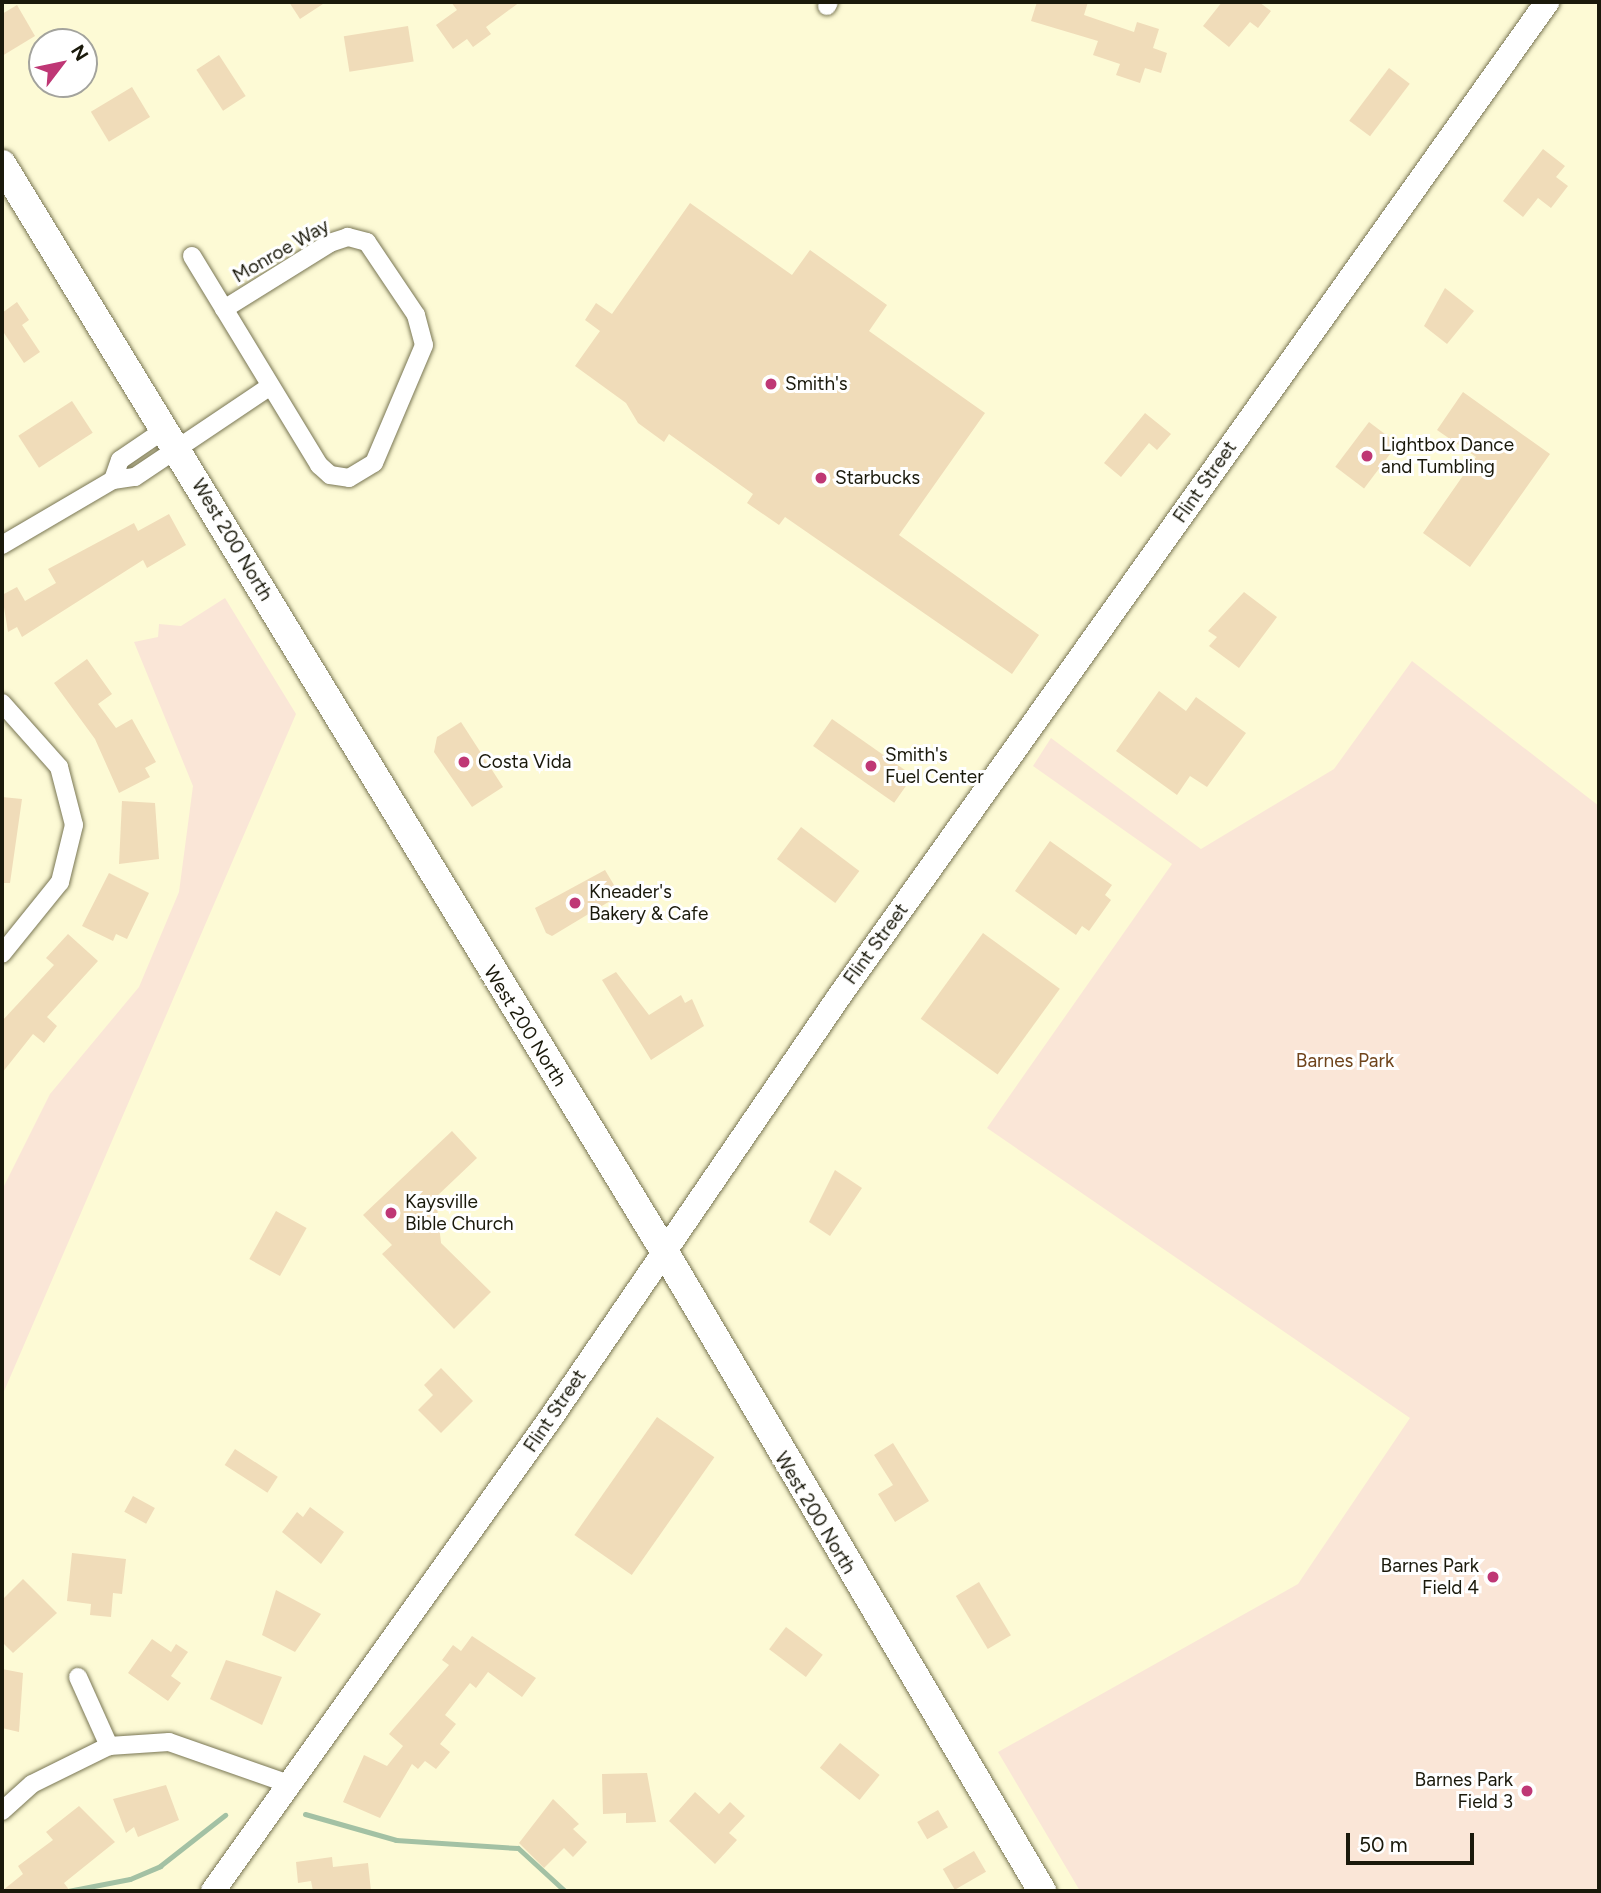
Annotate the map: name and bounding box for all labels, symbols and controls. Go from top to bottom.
north arrow [28,28,98,98]
text: N [66,40,93,65]
street label: Monroe Way [229,214,333,288]
place label: Smith's [785,373,848,395]
marker: Smith's [763,376,779,392]
place label: Lightbox Dance and Tumbling [1381,434,1514,478]
street label: Flint Street [1169,437,1241,527]
marker: Lightbox Dance and Tumbling [1359,448,1375,464]
place label: Starbucks [835,467,920,489]
marker: Starbucks [813,470,829,486]
street label: West 200 North [187,475,277,605]
place label: Smith's Fuel Center [885,744,984,788]
place label: Costa Vida [478,751,571,773]
marker: Costa Vida [456,754,472,770]
marker: Smith's Fuel Center [863,758,879,774]
place label: Kneader's Bakery & Cafe [589,881,708,925]
marker: Kneader's Bakery & Cafe [567,895,583,911]
street label: Flint Street [839,899,913,989]
street label: West 200 North [479,961,571,1091]
park label: Barnes Park [1296,1050,1394,1072]
place label: Kaysville Bible Church [405,1191,514,1235]
marker: Kaysville Bible Church [383,1205,399,1221]
street label: Flint Street [519,1365,591,1457]
street label: West 200 North [770,1448,860,1578]
place label: Barnes Park Field 4 [1381,1555,1479,1599]
marker: Barnes Park Field 4 [1485,1569,1501,1585]
place label: Barnes Park Field 3 [1415,1769,1513,1813]
marker: Barnes Park Field 3 [1519,1783,1535,1799]
scale bar [1349,1820,1477,1864]
text: 50 m [1359,1832,1408,1857]

